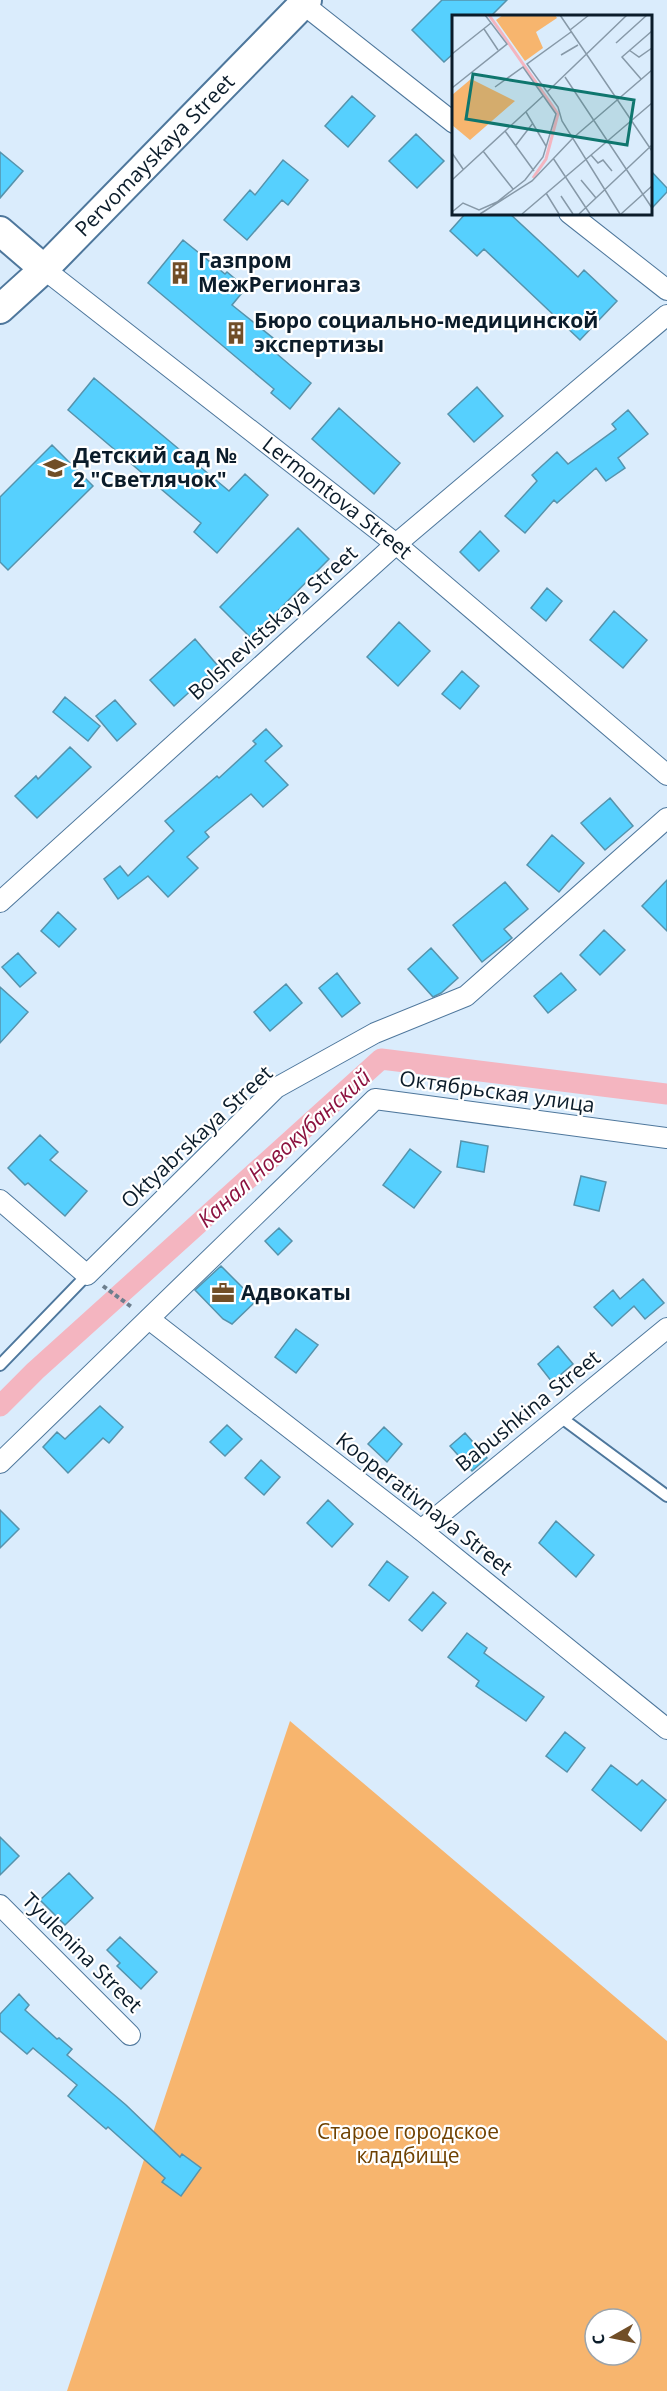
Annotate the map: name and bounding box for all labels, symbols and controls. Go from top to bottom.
inset map [452,15,652,214]
street label: Pervomayskaya Street [68,68,240,242]
place label: Газпром МежРегионгаз [198,246,361,298]
building icon: Газпром МежРегионгаз [167,260,193,286]
place label: Бюро социально-медицинской экспертизы [254,306,598,358]
building icon: Бюро социально-медицинской экспертизы [223,320,249,346]
street label: Lermontova Street [257,430,418,565]
place label: Детский сад № 2 "Светлячок" [73,441,237,493]
school or university icon: Детский сад № 2 "Светлячок" [42,455,68,481]
street label: Bolshevistskaya Street [182,539,363,706]
street label: Oktyabrskaya Street [115,1059,278,1214]
water label: Канал Новокубанский [190,1061,377,1233]
street label: Октябрьская улица [398,1063,597,1119]
place label: Адвокаты [241,1278,351,1306]
office icon: Адвокаты [210,1280,236,1306]
street label: Babushkina Street [449,1343,606,1477]
street label: Kooperativnaya Street [330,1425,519,1581]
street label: Tyulenina Street [17,1886,149,2018]
park label: Старое городское кладбище [317,2117,499,2169]
north arrow [583,2307,643,2367]
text: С [587,2333,610,2346]

